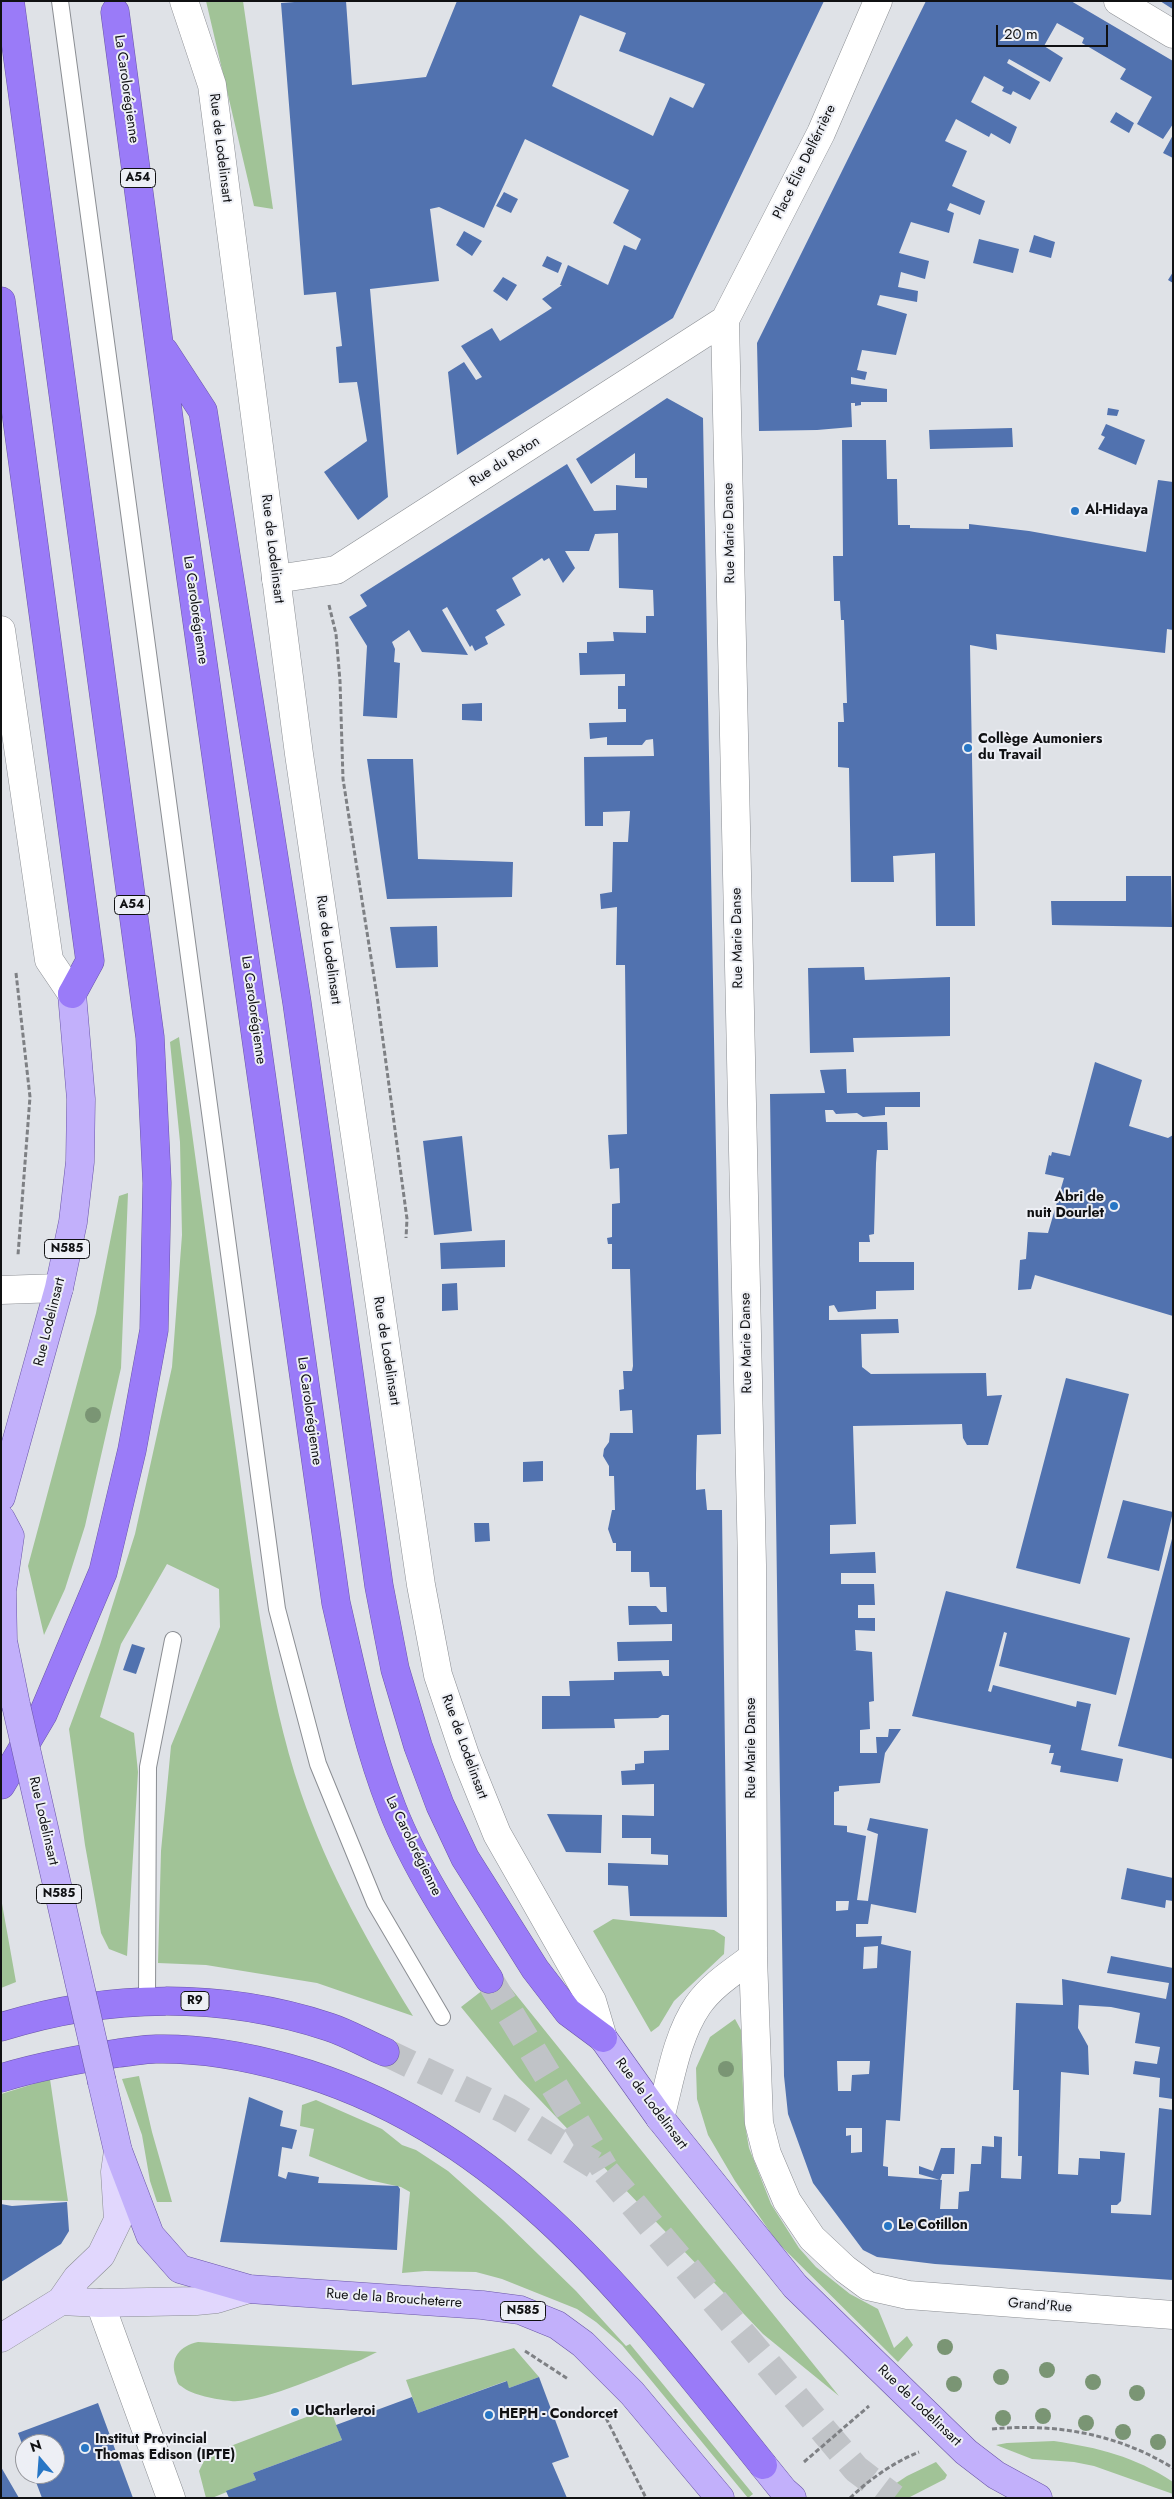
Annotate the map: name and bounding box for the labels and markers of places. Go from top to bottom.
place label: Al-Hidaya [1085,503,1148,519]
marker: Al-Hidaya [1069,505,1081,517]
place label: Collège Aumoniers du Travail [978,732,1102,764]
marker: Collège Aumoniers du Travail [962,742,974,754]
place label: Abri de nuit Dourlet [1027,1190,1104,1222]
marker: Abri de nuit Dourlet [1108,1200,1120,1212]
place label: Le Cotillon [898,2218,968,2234]
marker: Le Cotillon [882,2220,894,2232]
place label: UCharleroi [305,2404,375,2420]
marker: UCharleroi [289,2406,301,2418]
place label: HEPH - Condorcet [499,2407,618,2423]
marker: HEPH - Condorcet [483,2409,495,2421]
place label: Institut Provincial Thomas Edison (IPTE) [95,2432,235,2464]
marker: Institut Provincial Thomas Edison (IPTE) [79,2442,91,2454]

